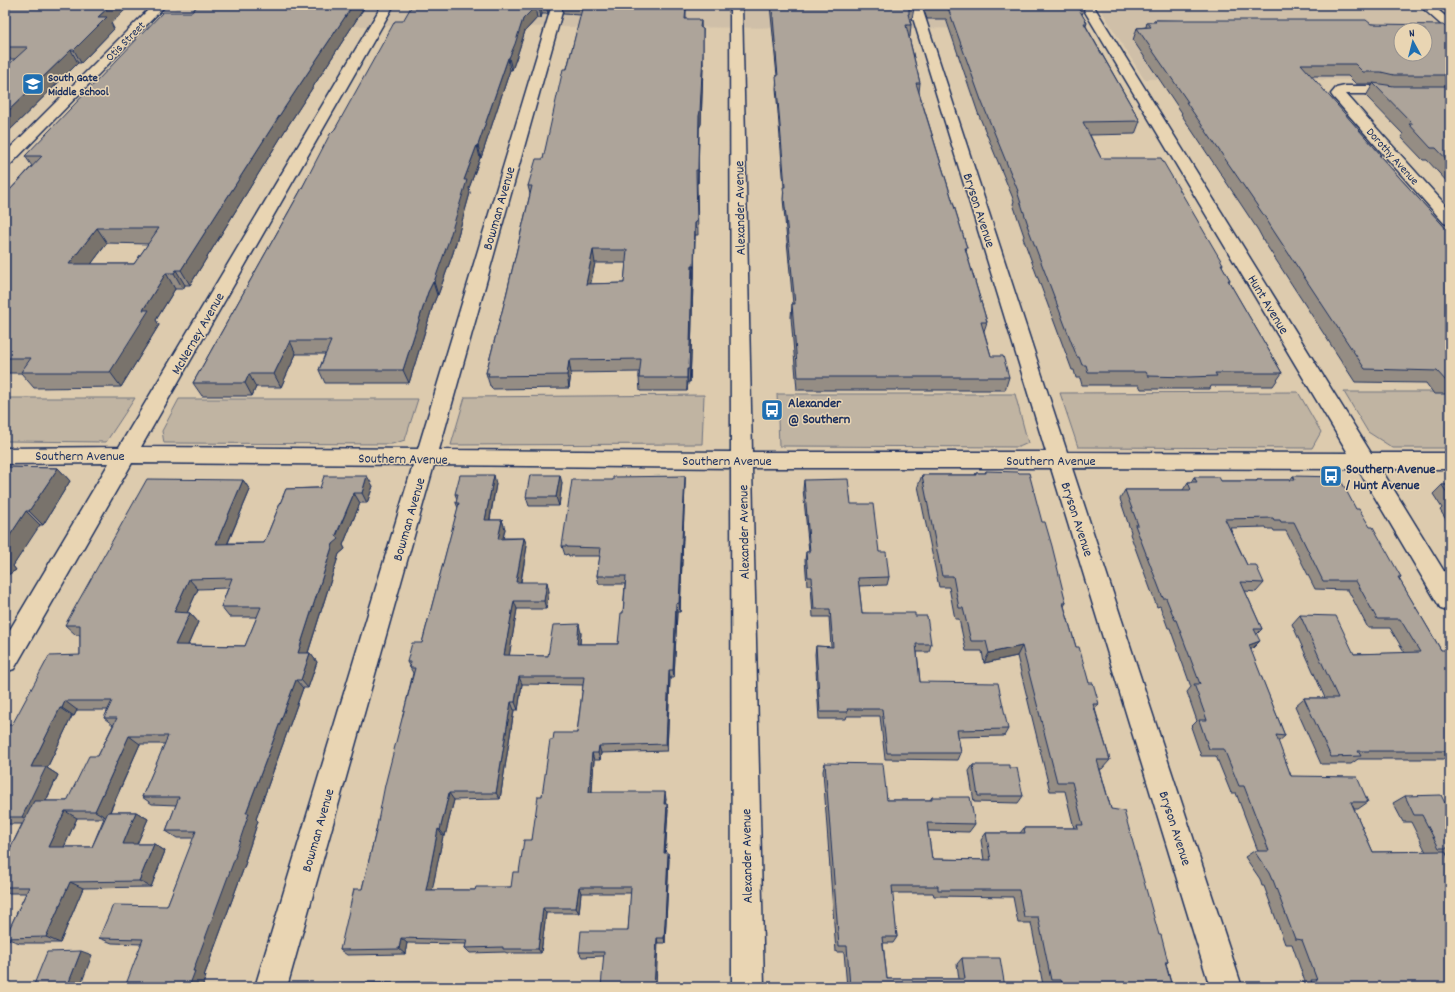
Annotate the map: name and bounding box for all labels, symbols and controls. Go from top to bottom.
street label: Otis Street [102,18,150,66]
north arrow [1393,22,1433,62]
text: N [1408,26,1416,42]
place label: South Gate Middle School [48,70,109,101]
school or university icon: South Gate Middle School [20,71,46,97]
street label: Dorothy Avenue [1362,125,1422,189]
street label: Alexander Avenue [730,160,752,256]
street label: Bowman Avenue [478,164,521,253]
street label: Bryson Avenue [957,171,1000,251]
street label: Hunt Avenue [1242,271,1293,339]
street label: McNerney Avenue [167,289,230,379]
place label: Alexander @ Southern [788,394,851,430]
bus stop icon: Alexander @ Southern [759,397,785,423]
street label: Southern Avenue [35,447,125,467]
street label: Southern Avenue [358,449,448,471]
street label: Southern Avenue [682,452,772,472]
street label: Southern Avenue [1006,452,1096,472]
place label: Southern Avenue / Hunt Avenue [1345,460,1435,496]
bus stop icon: Southern Avenue / Hunt Avenue [1318,463,1344,489]
street label: Bowman Avenue [388,475,431,564]
street label: Bryson Avenue [1055,480,1098,560]
street label: Alexander Avenue [734,484,756,580]
street label: Bowman Avenue [297,786,340,875]
street label: Bryson Avenue [1153,789,1196,869]
street label: Alexander Avenue [737,808,759,904]

